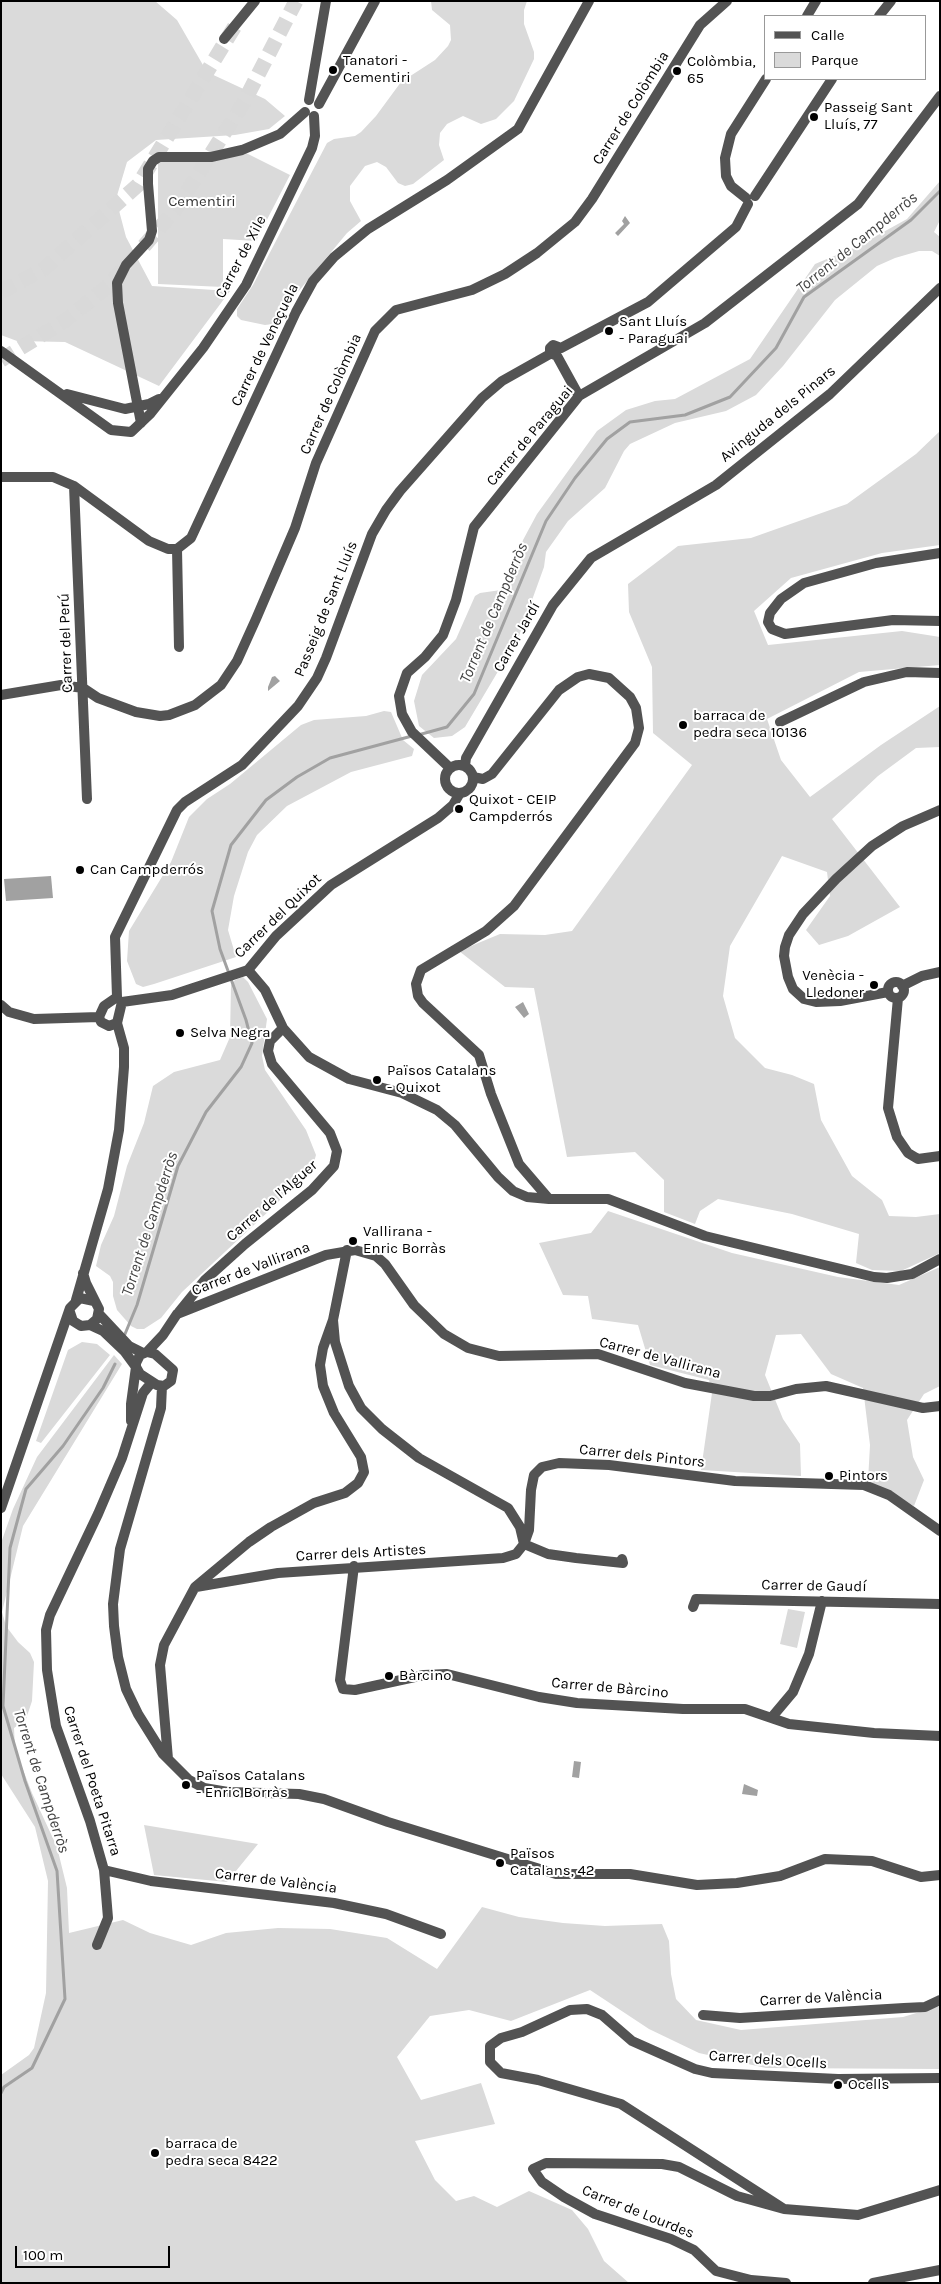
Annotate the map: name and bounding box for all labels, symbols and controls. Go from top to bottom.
legend [764,15,926,80]
text: Calle [811,26,845,44]
street label: Carrer de Colòmbia [589,48,673,168]
text: Parque [811,51,859,69]
place label: Tanatori - Cementiri [343,52,411,87]
place label: Colòmbia, 65 [687,53,756,88]
marker: Tanatori - Cementiri [327,64,339,76]
marker: Colòmbia, 65 [671,65,683,77]
place label: Passeig Sant Lluís, 77 [824,99,913,134]
marker: Passeig Sant Lluís, 77 [808,111,820,123]
water label: Torrent de Campderròs [792,188,922,298]
park label: Cementiri [168,193,236,211]
street label: Carrer de Xile [212,213,270,301]
street label: Carrer de Veneçuela [227,281,303,409]
place label: Sant Lluís - Paraguai [619,313,688,348]
marker: Sant Lluís - Paraguai [603,325,615,337]
street label: Carrer de Colòmbia [296,331,366,457]
street label: Avinguda dels Pinars [717,362,839,466]
street label: Carrer de Paraguai [483,382,577,490]
street label: Passeig de Sant Lluís [291,538,361,680]
water label: Torrent de Campderròs [456,540,532,686]
street label: Carrer del Perú [55,593,77,693]
street label: Carrer Jardí [490,599,544,675]
place label: barraca de pedra seca 10136 [693,707,807,742]
marker: barraca de pedra seca 10136 [677,719,689,731]
place label: Quixot - CEIP Campderrós [469,791,556,826]
marker: Quixot - CEIP Campderrós [453,803,465,815]
place label: Can Campderrós [90,861,204,879]
marker: Can Campderrós [74,864,86,876]
street label: Carrer del Quixot [231,870,325,962]
place label: Venècia - Lledoner [802,967,864,1002]
marker: Venècia - Lledoner [868,979,880,991]
place label: Selva Negra [190,1024,270,1042]
marker: Selva Negra [174,1027,186,1039]
place label: Països Catalans - Quixot [387,1062,496,1097]
marker: Països Catalans - Quixot [371,1074,383,1086]
water label: Torrent de Campderròs [118,1149,182,1299]
street label: Carrer de l'Alguer [223,1157,321,1245]
place label: Vallirana - Enric Borràs [363,1223,446,1258]
marker: Vallirana - Enric Borràs [347,1235,359,1247]
street label: Carrer de Vallirana [189,1238,313,1300]
street label: Carrer de Vallirana [597,1333,723,1383]
street label: Carrer dels Pintors [578,1440,706,1472]
place label: Pintors [839,1467,888,1485]
marker: Pintors [823,1470,835,1482]
street label: Carrer dels Artistes [295,1541,427,1565]
street label: Carrer de Gaudí [761,1576,867,1596]
place label: Bàrcino [399,1667,451,1685]
marker: Bàrcino [383,1670,395,1682]
street label: Carrer de Bàrcino [551,1674,669,1702]
street label: Carrer del Poeta Pitarra [59,1704,125,1858]
water label: Torrent de Campderròs [9,1706,73,1856]
place label: Països Catalans - Enric Borràs [196,1767,305,1802]
marker: Països Catalans - Enric Borràs [180,1779,192,1791]
place label: Països Catalans, 42 [510,1845,595,1880]
marker: Països Catalans, 42 [494,1857,506,1869]
street label: Carrer de València [214,1865,338,1897]
street label: Carrer de València [759,1986,883,2010]
street label: Carrer dels Ocells [708,2047,828,2073]
place label: Ocells [848,2076,889,2094]
marker: Ocells [832,2079,844,2091]
place label: barraca de pedra seca 8422 [165,2135,278,2170]
marker: barraca de pedra seca 8422 [149,2147,161,2159]
street label: Carrer de Lourdes [579,2181,697,2243]
scale bar [18,2236,172,2268]
text: 100 m [23,2246,63,2264]

